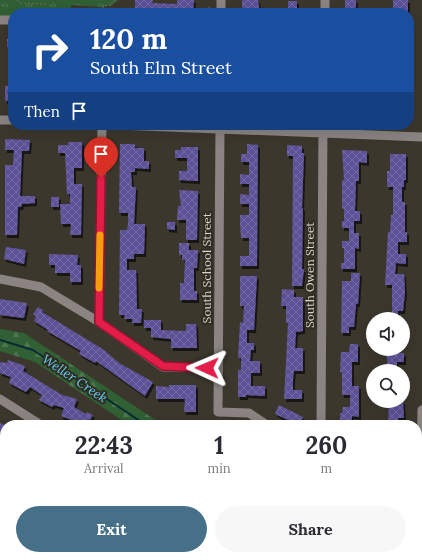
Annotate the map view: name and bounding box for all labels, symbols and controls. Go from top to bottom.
text: 120 m [90,21,167,57]
icon: right [24,24,76,76]
text: South Elm Street [90,56,232,79]
icon: arrive [68,100,90,122]
text: Then [24,102,60,121]
pin [84,137,118,178]
icon: arrive [90,143,112,165]
street label: South School Street [199,212,214,323]
street label: South Owen Street [302,222,317,328]
map controls [366,312,410,408]
button: sound [366,312,410,356]
position arrow [186,347,228,389]
water label: Weller Creek [39,350,111,407]
button: search [366,364,410,408]
text: 22:43 [75,430,133,461]
text: 1 [214,430,224,461]
text: 260 [305,430,347,461]
text: Arrival [84,460,124,477]
text: min [208,460,231,477]
text: m [321,460,332,477]
button: Exit [16,506,207,552]
button: Share [215,506,406,552]

